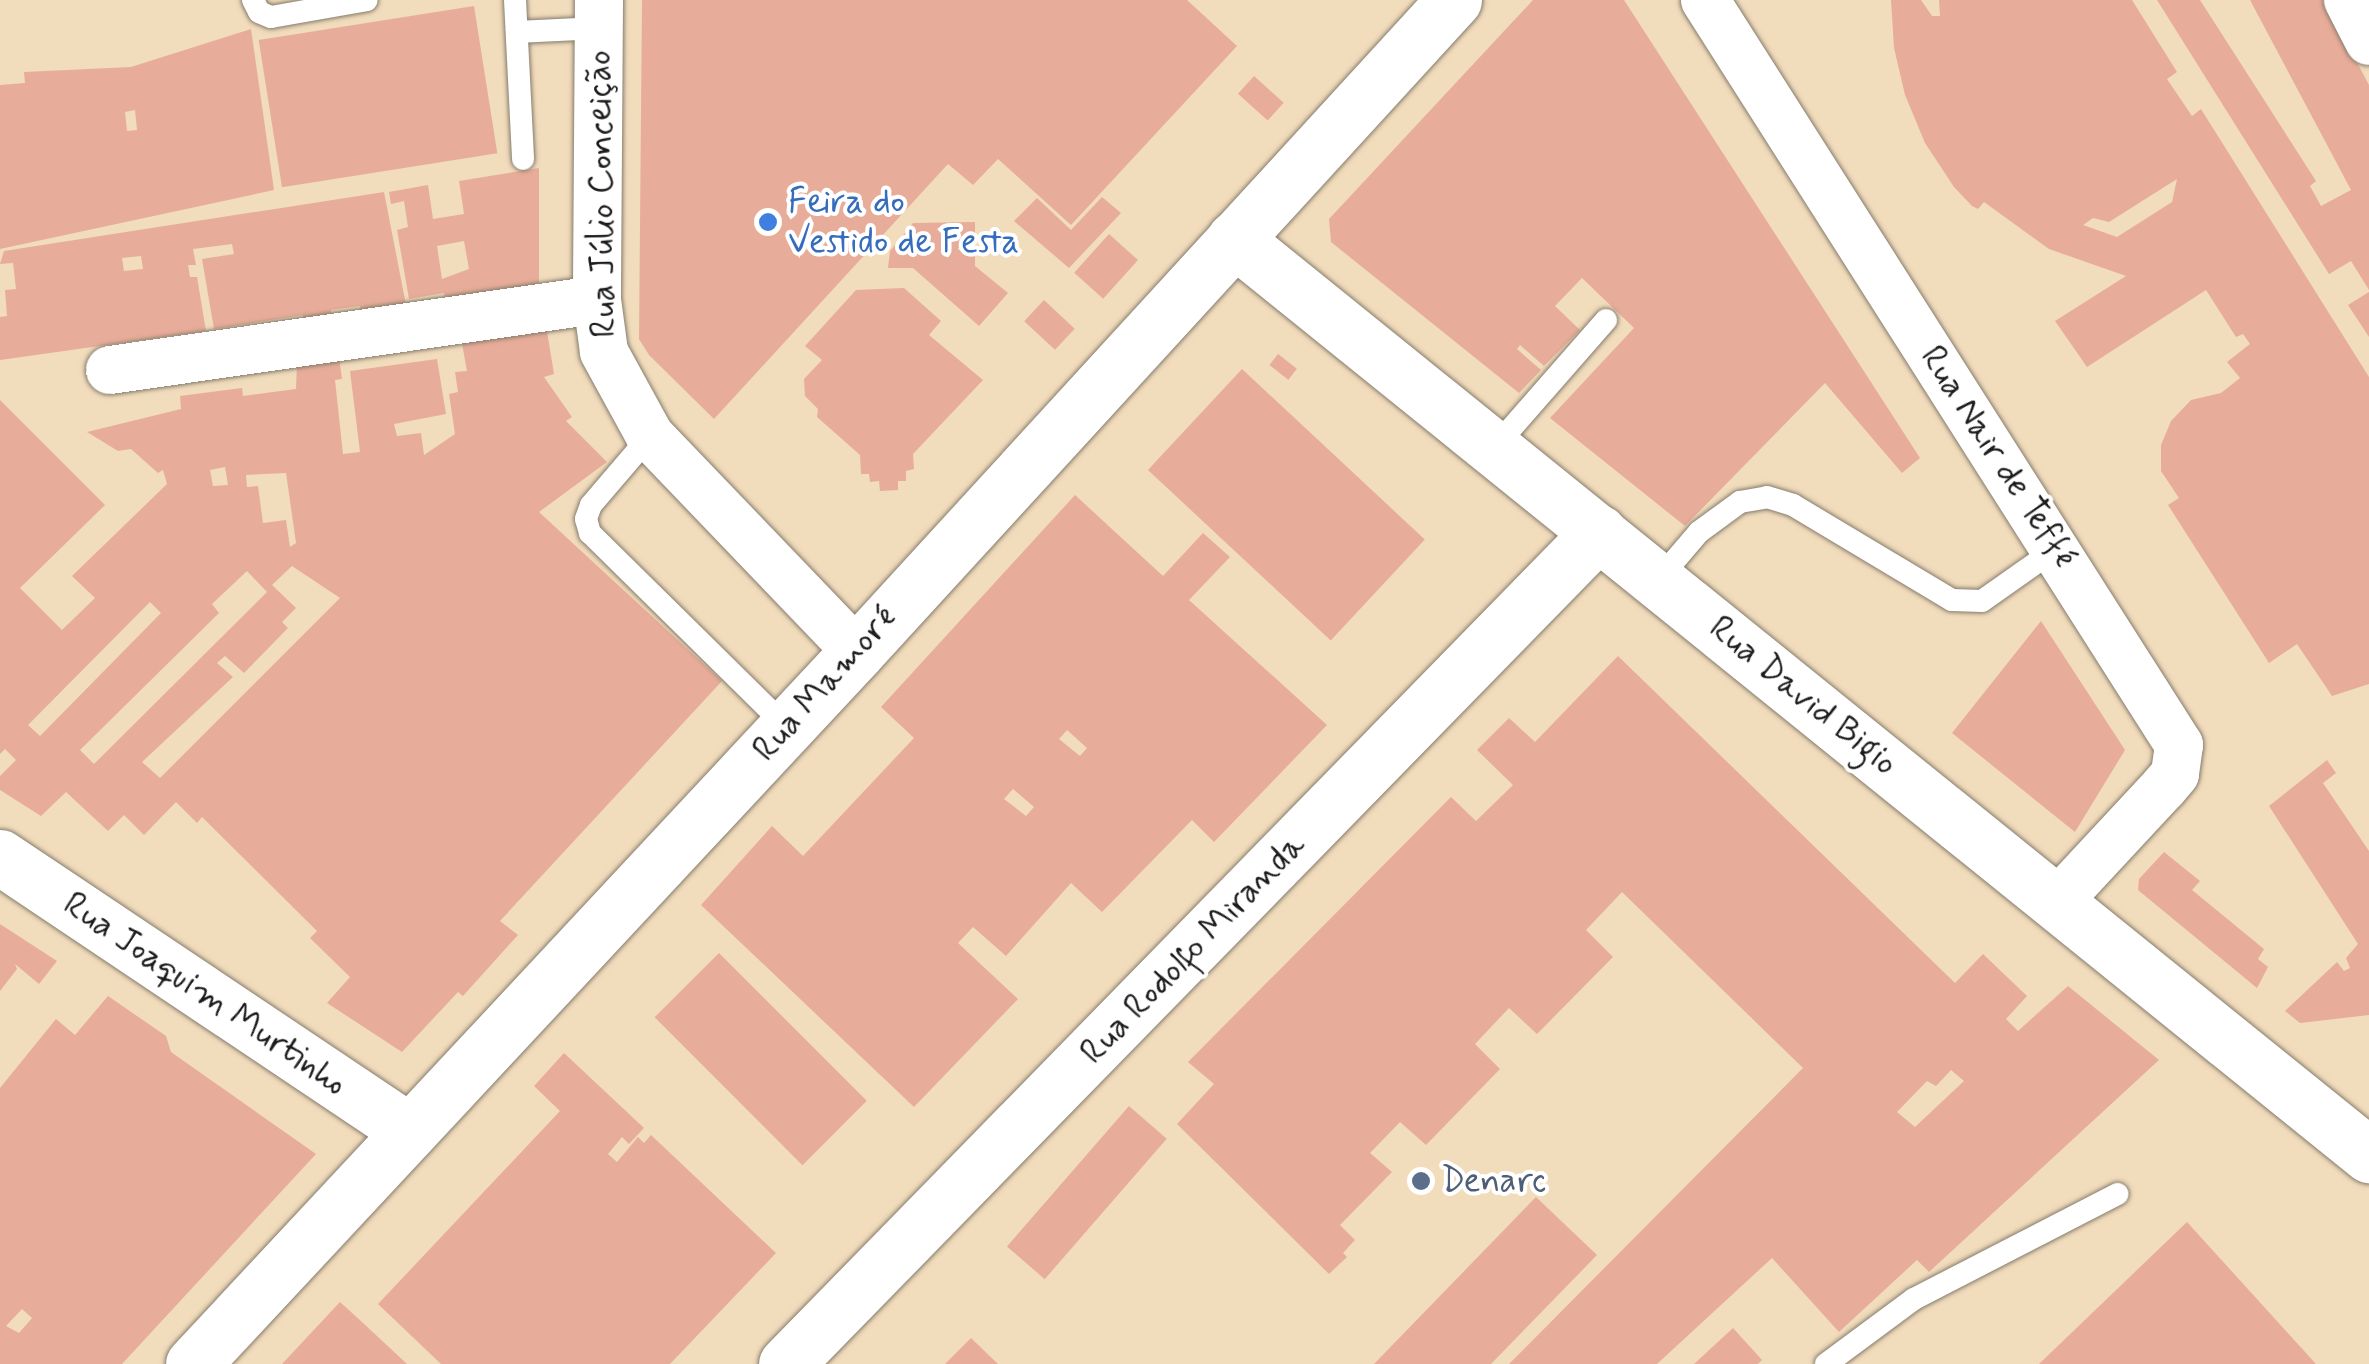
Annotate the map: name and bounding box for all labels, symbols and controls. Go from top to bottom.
street label: Rua Júlio Conceição [578,49,626,339]
place label: Feira do Vestido de Festa [788,181,1017,263]
marker: Feira do Vestido de Festa [757,211,779,233]
street label: Rua Nair de Teffé [1911,339,2085,575]
street label: Rua Mamoré [745,599,905,769]
street label: Rua David Bigio [1702,609,1904,783]
street label: Rua Rodolfo Miranda [1072,824,1314,1074]
street label: Rua Joaquim Murtinho [52,881,358,1107]
place label: Denarc [1441,1160,1546,1202]
marker: Denarc [1410,1170,1432,1192]

